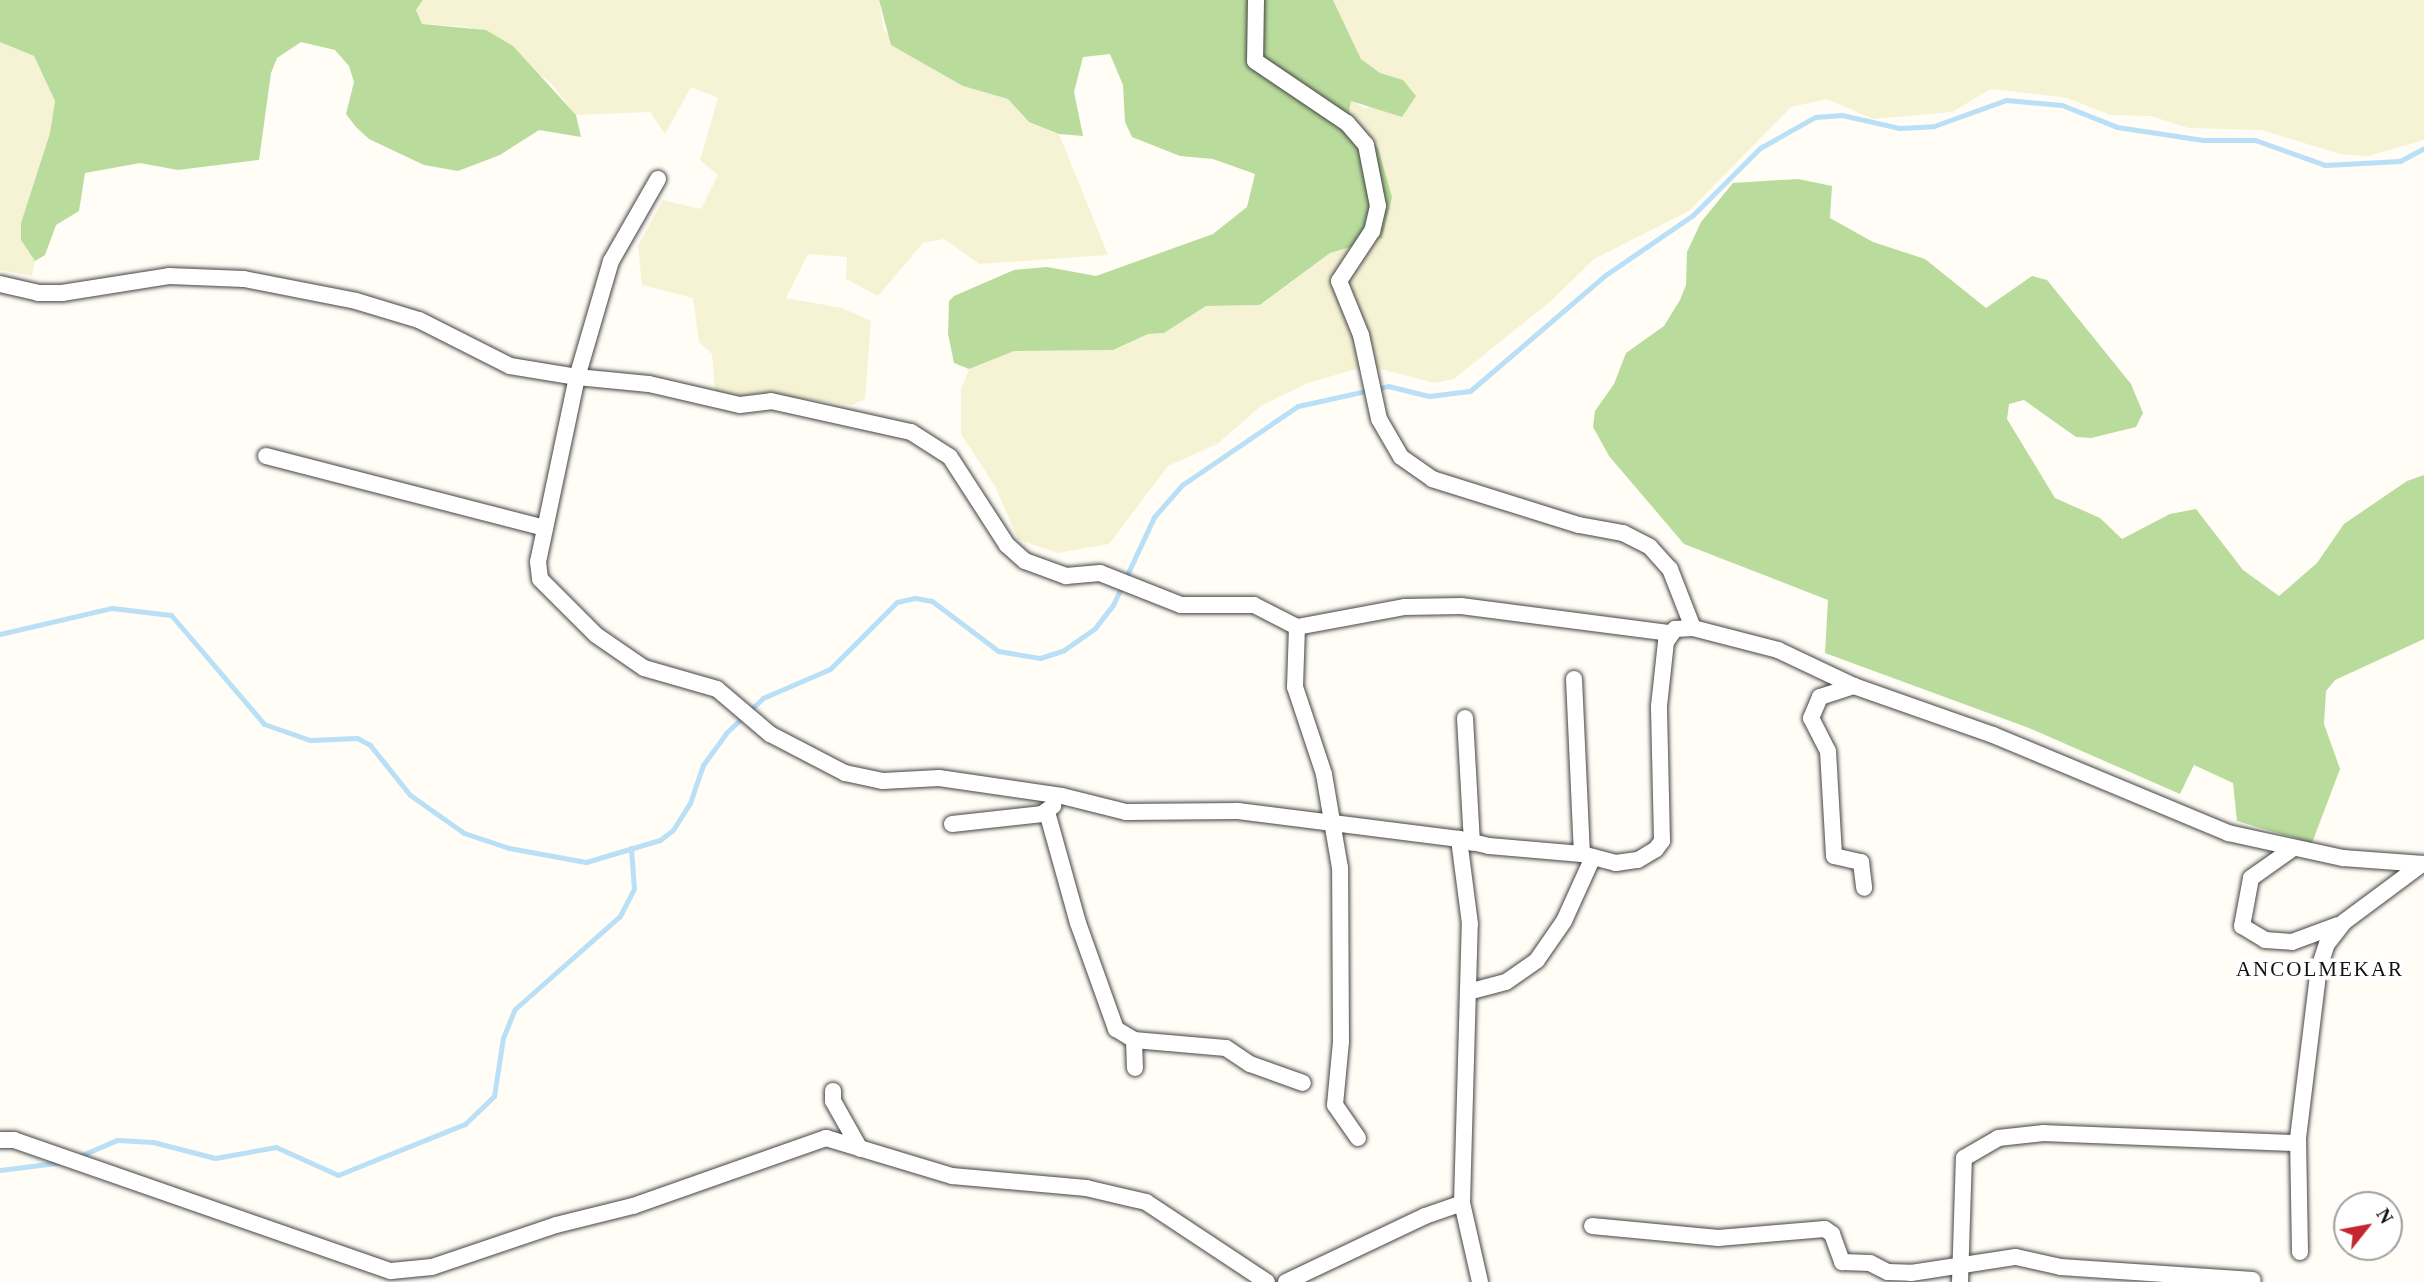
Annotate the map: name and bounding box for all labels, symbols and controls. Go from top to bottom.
district label: ANCOLMEKAR [2237,956,2403,982]
north arrow [2333,1191,2403,1261]
text: N [2372,1205,2397,1227]

